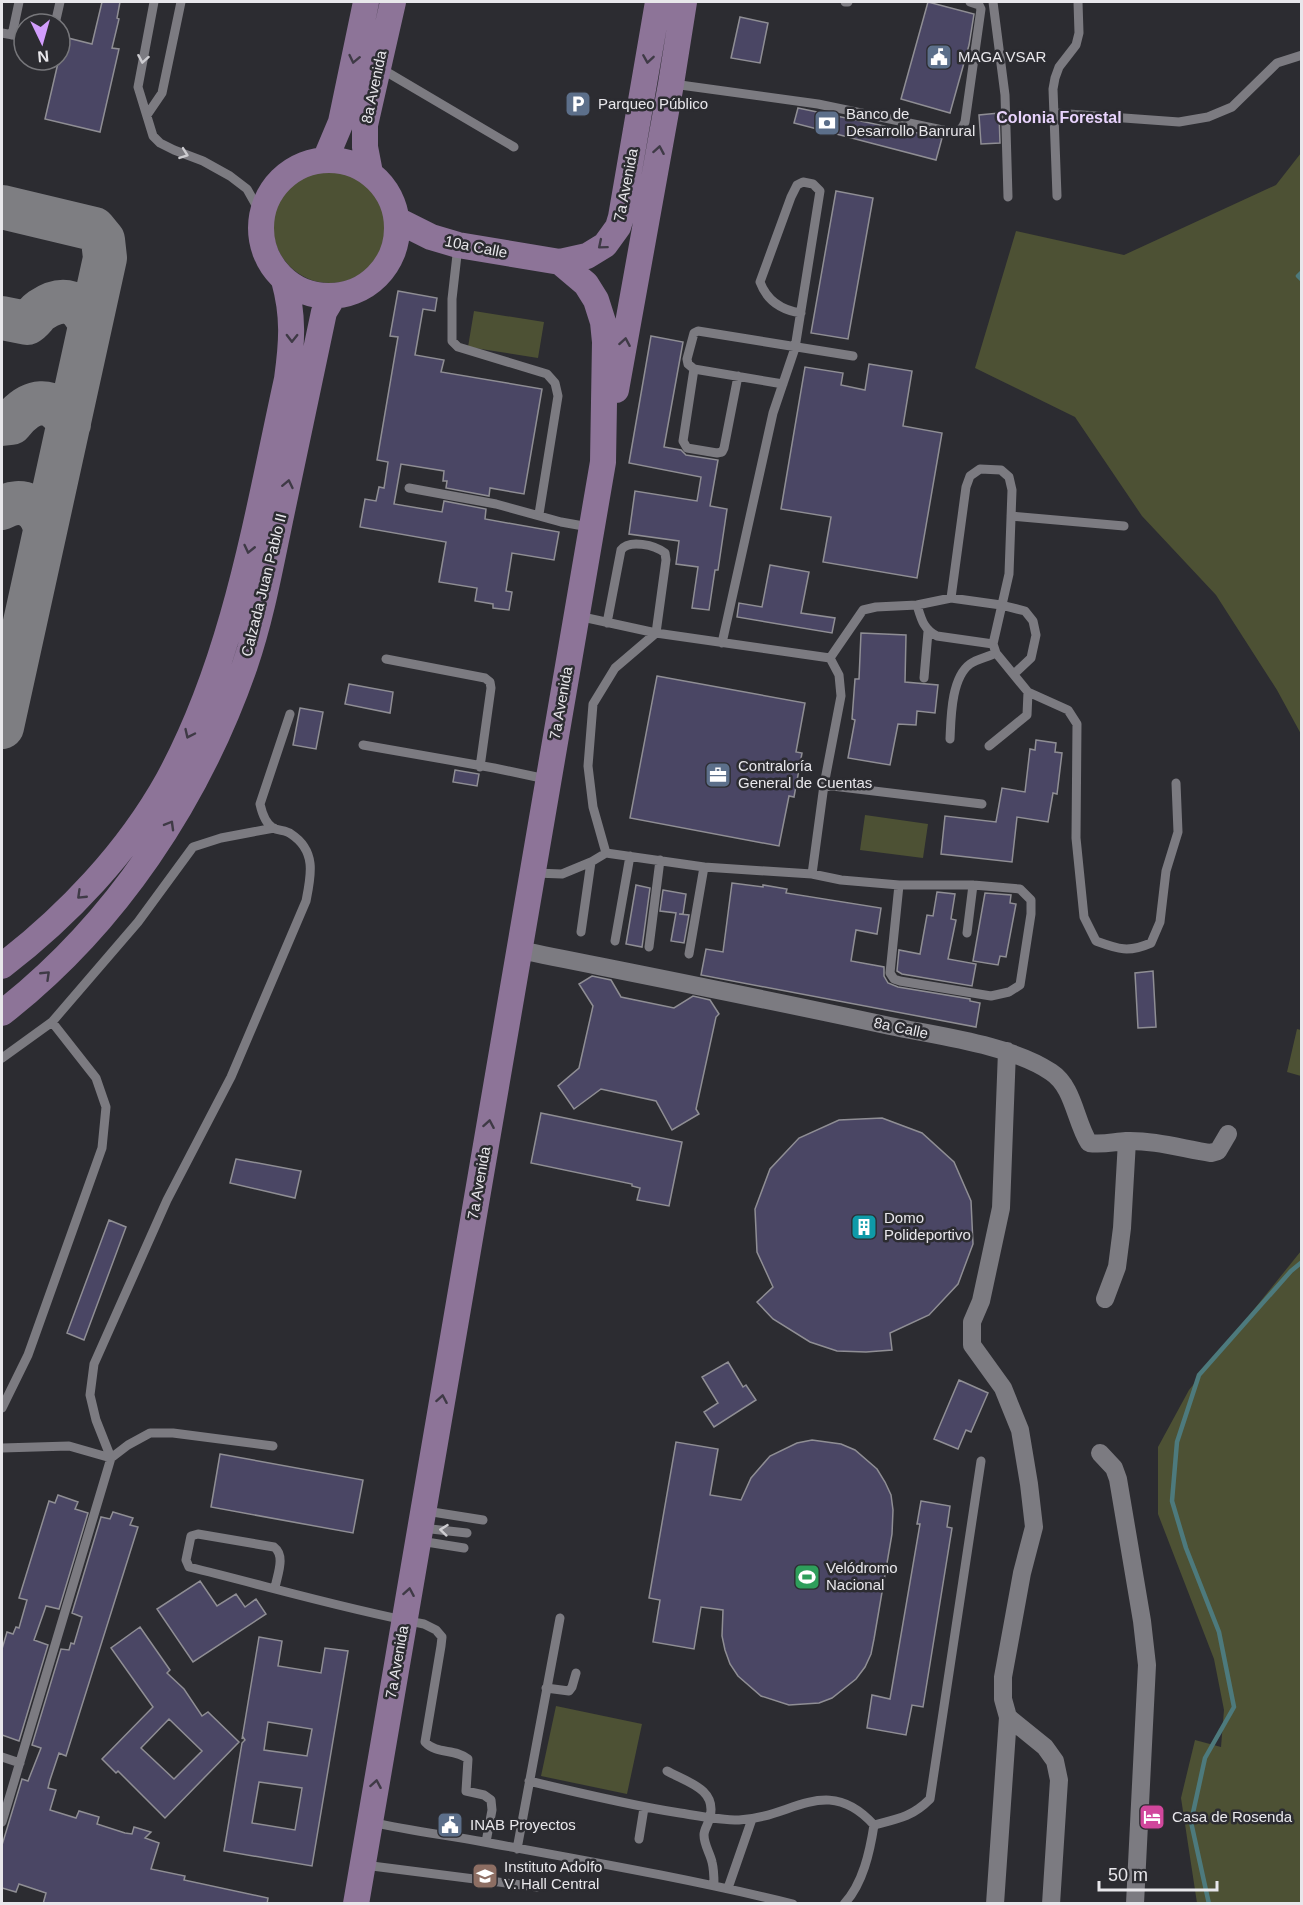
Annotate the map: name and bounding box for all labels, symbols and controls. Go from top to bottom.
north arrow [12,12,72,72]
public building icon: MAGA VSAR [924,42,954,72]
text: N [37,47,50,65]
street label: 8a Avenida [358,48,390,125]
place label: MAGA VSAR [958,48,1047,65]
one-way arrow [137,53,150,63]
one-way arrow [348,53,361,63]
one-way arrow [642,54,655,64]
parking icon: Parqueo Público [563,89,593,119]
place label: Parqueo Público [598,95,708,112]
place label: Banco de Desarrollo Banrural [846,105,975,139]
bank icon: Banco de Desarrollo Banrural [812,108,842,138]
district label: Colonia Forestal [996,109,1122,126]
one-way arrow [652,145,665,155]
street label: 7a Avenida [610,146,641,223]
one-way arrow [178,147,189,159]
street label: 10a Calle [443,232,509,261]
one-way arrow [598,238,609,249]
one-way arrow [285,333,298,342]
one-way arrow [618,337,631,347]
one-way arrow [281,480,294,490]
street label: Calzada Juan Pablo II [238,512,290,658]
one-way arrow [243,544,256,554]
street label: 7a Avenida [546,664,575,741]
one-way arrow [184,728,196,739]
place label: Contraloría General de Cuentas [738,757,872,791]
office icon: Contraloría General de Cuentas [703,760,733,790]
one-way arrow [162,821,174,831]
one-way arrow [77,888,87,899]
one-way arrow [38,971,49,982]
street label: 8a Calle [872,1013,930,1042]
one-way arrow [482,1120,495,1130]
street label: 7a Avenida [464,1144,493,1221]
place label: Domo Polideportivo [884,1209,971,1243]
building icon: Domo Polideportivo [849,1212,879,1242]
one-way arrow [435,1395,448,1405]
one-way arrow [439,1524,448,1537]
place label: Velódromo Nacional [826,1559,898,1593]
sports icon: Velódromo Nacional [792,1562,822,1592]
one-way arrow [402,1587,415,1597]
street label: 7a Avenida [382,1623,411,1700]
one-way arrow [369,1779,382,1789]
hotel icon: Casa de Rosenda [1137,1802,1167,1832]
place label: Casa de Rosenda [1172,1808,1293,1825]
public building icon: INAB Proyectos [435,1810,465,1840]
place label: INAB Proyectos [470,1816,576,1833]
scale bar [1099,1854,1218,1892]
place label: Instituto Adolfo V. Hall Central [504,1858,602,1892]
school or university icon: Instituto Adolfo V. Hall Central [470,1861,500,1891]
text: 50 m [1108,1865,1148,1885]

